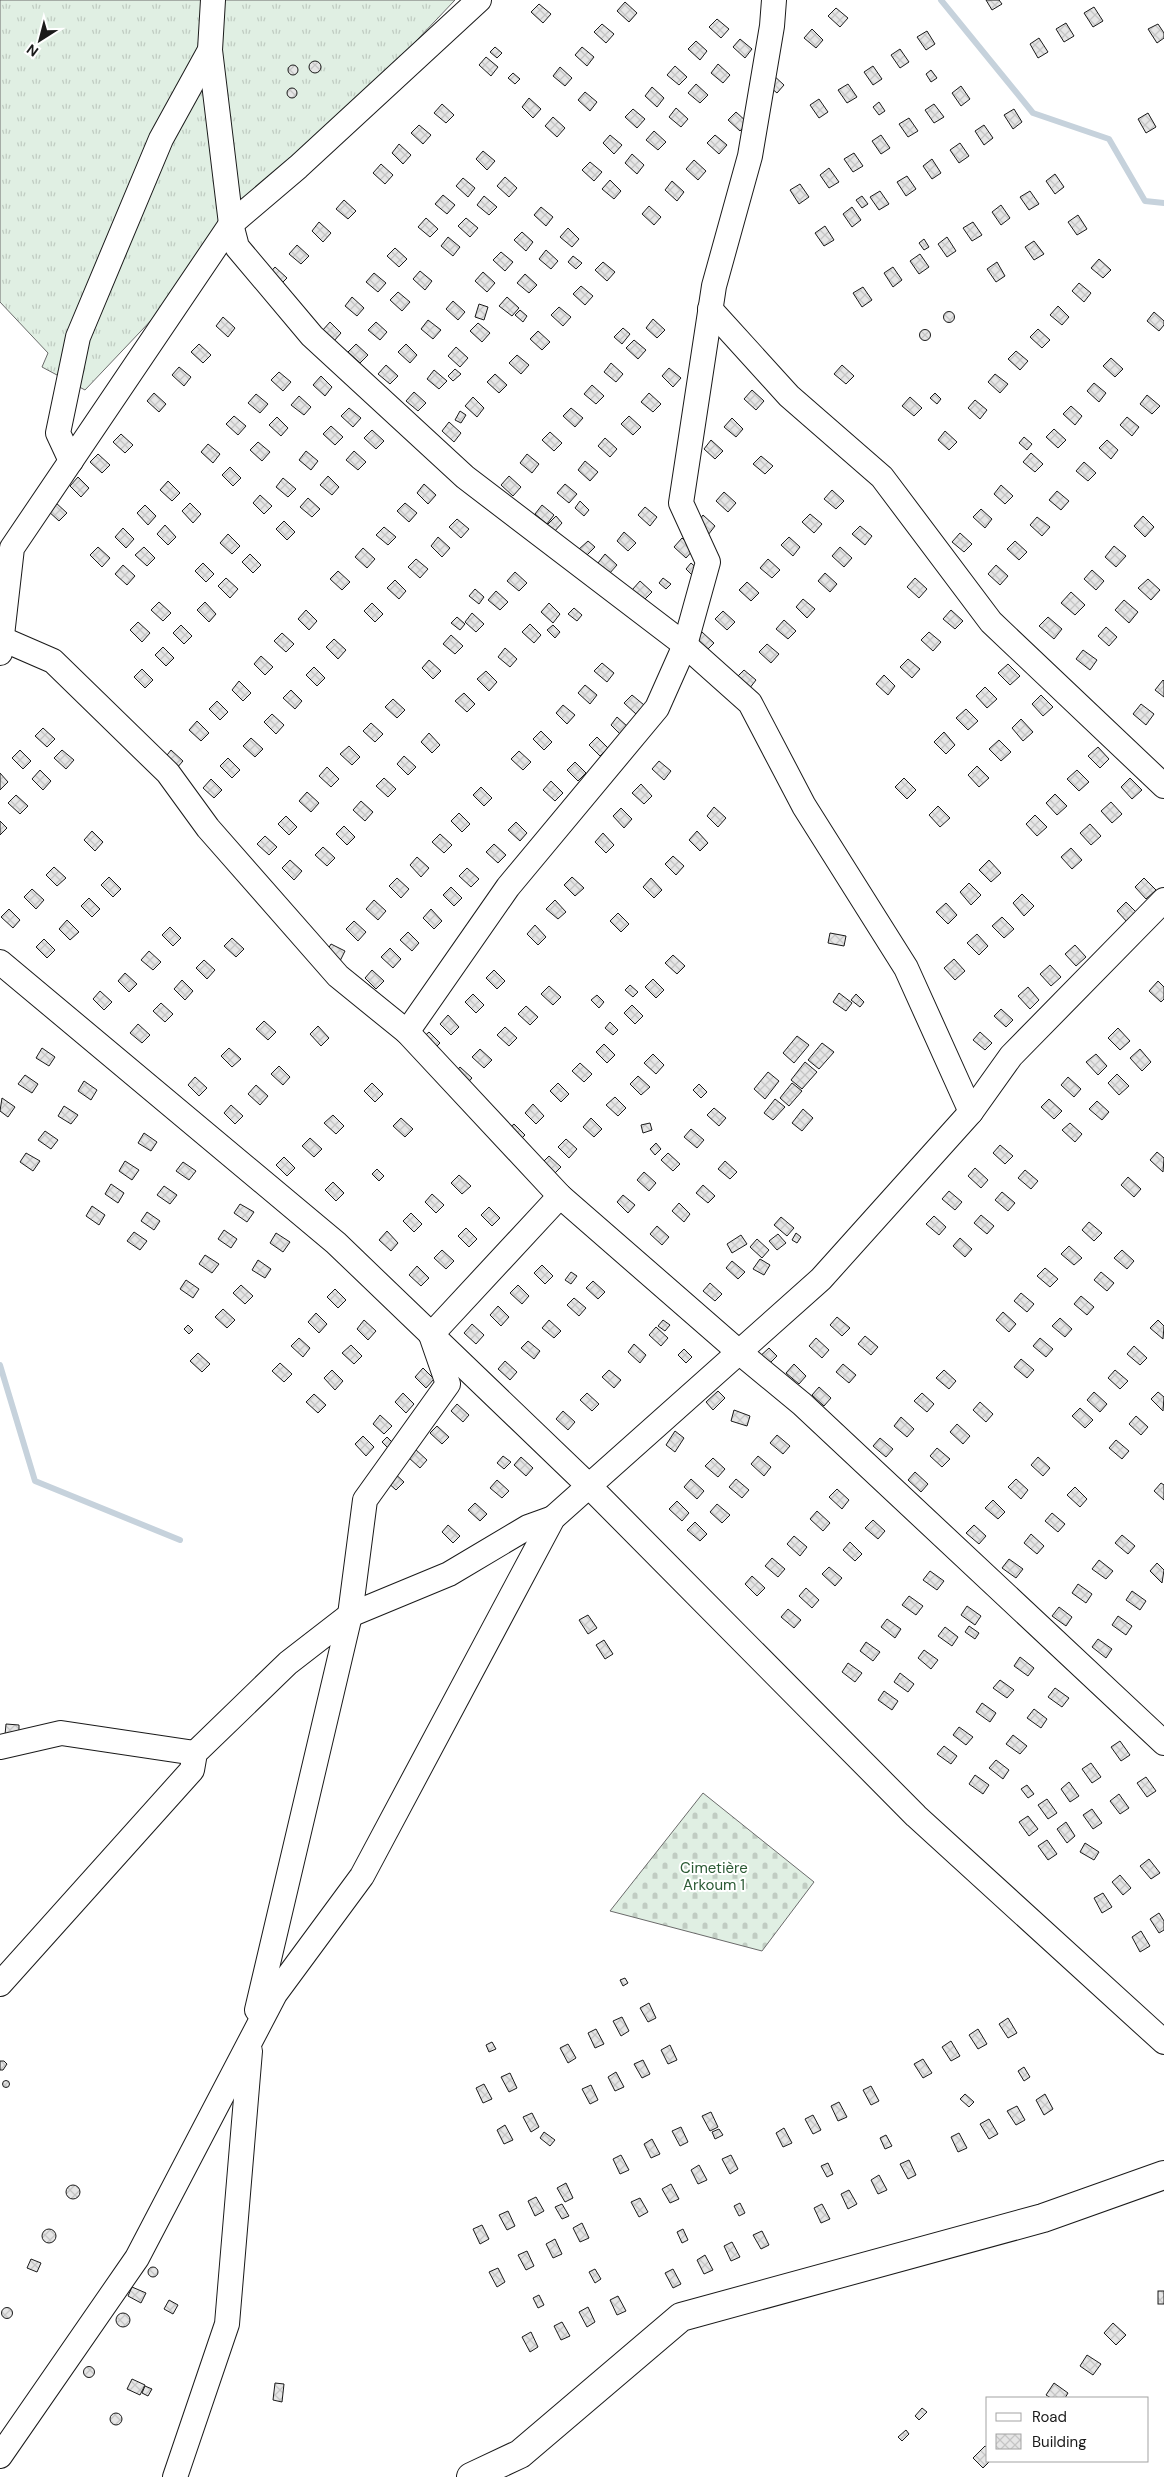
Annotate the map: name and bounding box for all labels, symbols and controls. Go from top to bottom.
north arrow [15,15,65,65]
text: N [23,40,42,61]
park label: Cimetière Arkoum 1 [680,1858,748,1895]
legend [986,2397,1149,2462]
text: Road [1032,2407,1067,2427]
text: Building [1032,2432,1087,2452]

